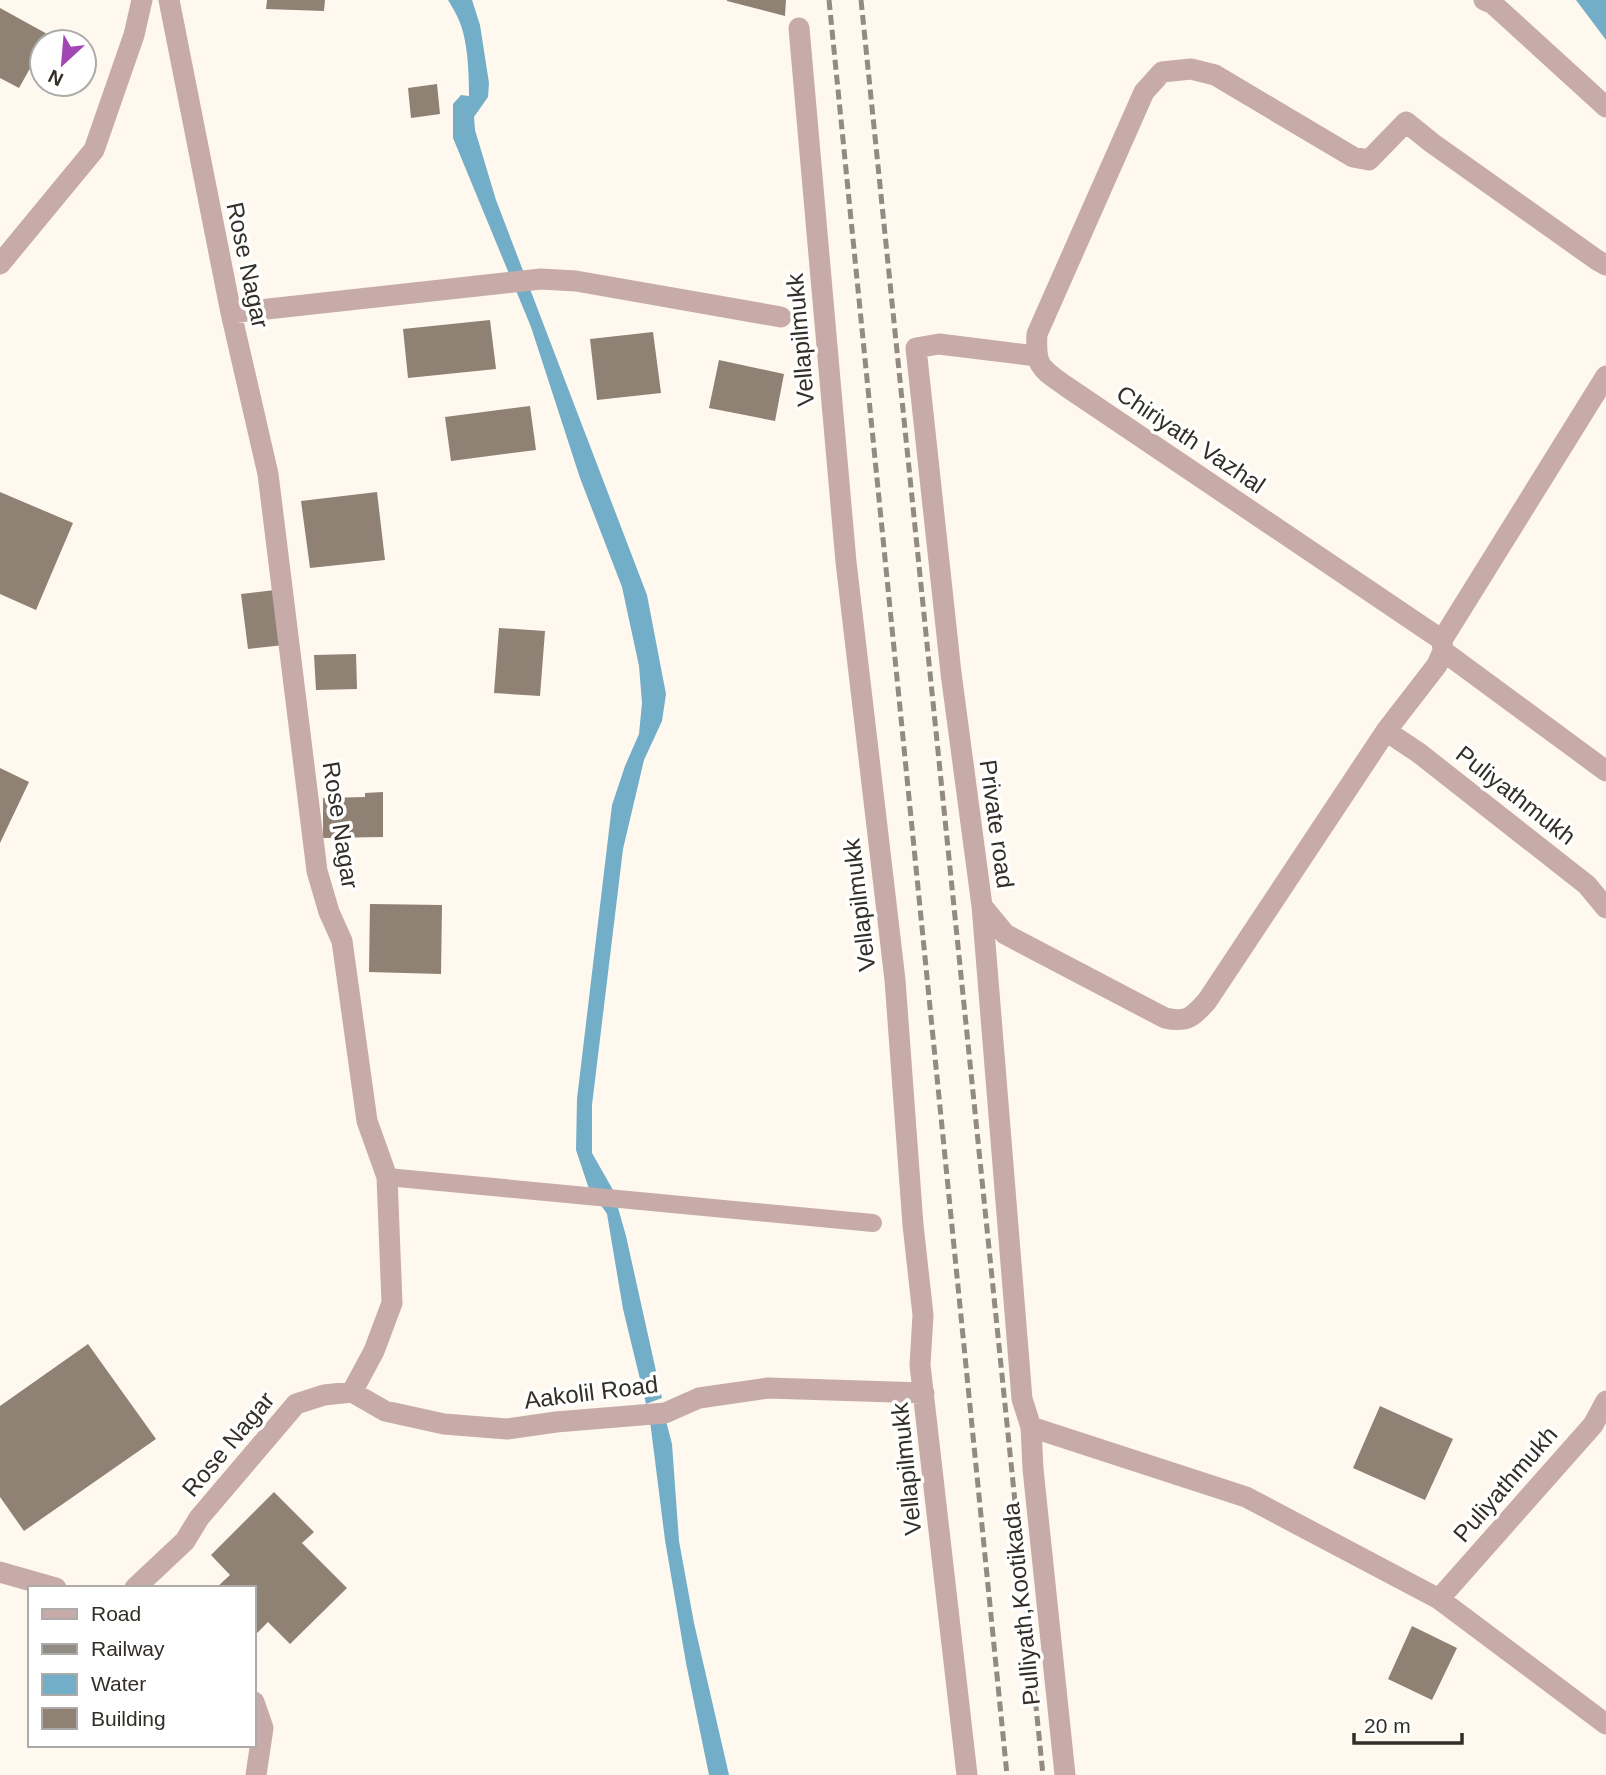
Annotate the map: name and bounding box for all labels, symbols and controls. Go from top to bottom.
north arrow [28,28,98,98]
text: N [45,65,67,90]
street label: Rose Nagar [221,200,275,330]
street label: Vellapilmukk [781,271,819,408]
street label: Chiriyath Vazhal [1112,379,1270,499]
street label: Puliyathmukh [1451,740,1581,850]
street label: Private road [975,758,1019,890]
street label: Rose Nagar [318,760,364,890]
street label: Vellapilmukk [837,836,881,973]
street label: Aakolil Road [522,1370,660,1414]
street label: Rose Nagar [176,1386,280,1502]
street label: Vellapilmukk [885,1400,926,1537]
street label: Puliyathmukh [1448,1421,1562,1547]
street label: Pulliyath,Kootikada [997,1500,1045,1707]
legend [28,1586,256,1747]
text: Road [91,1602,141,1625]
text: Railway [91,1637,165,1660]
text: Water [91,1672,146,1695]
scale bar [1354,1702,1462,1746]
text: Building [91,1707,166,1730]
text: 20 m [1364,1714,1411,1737]

